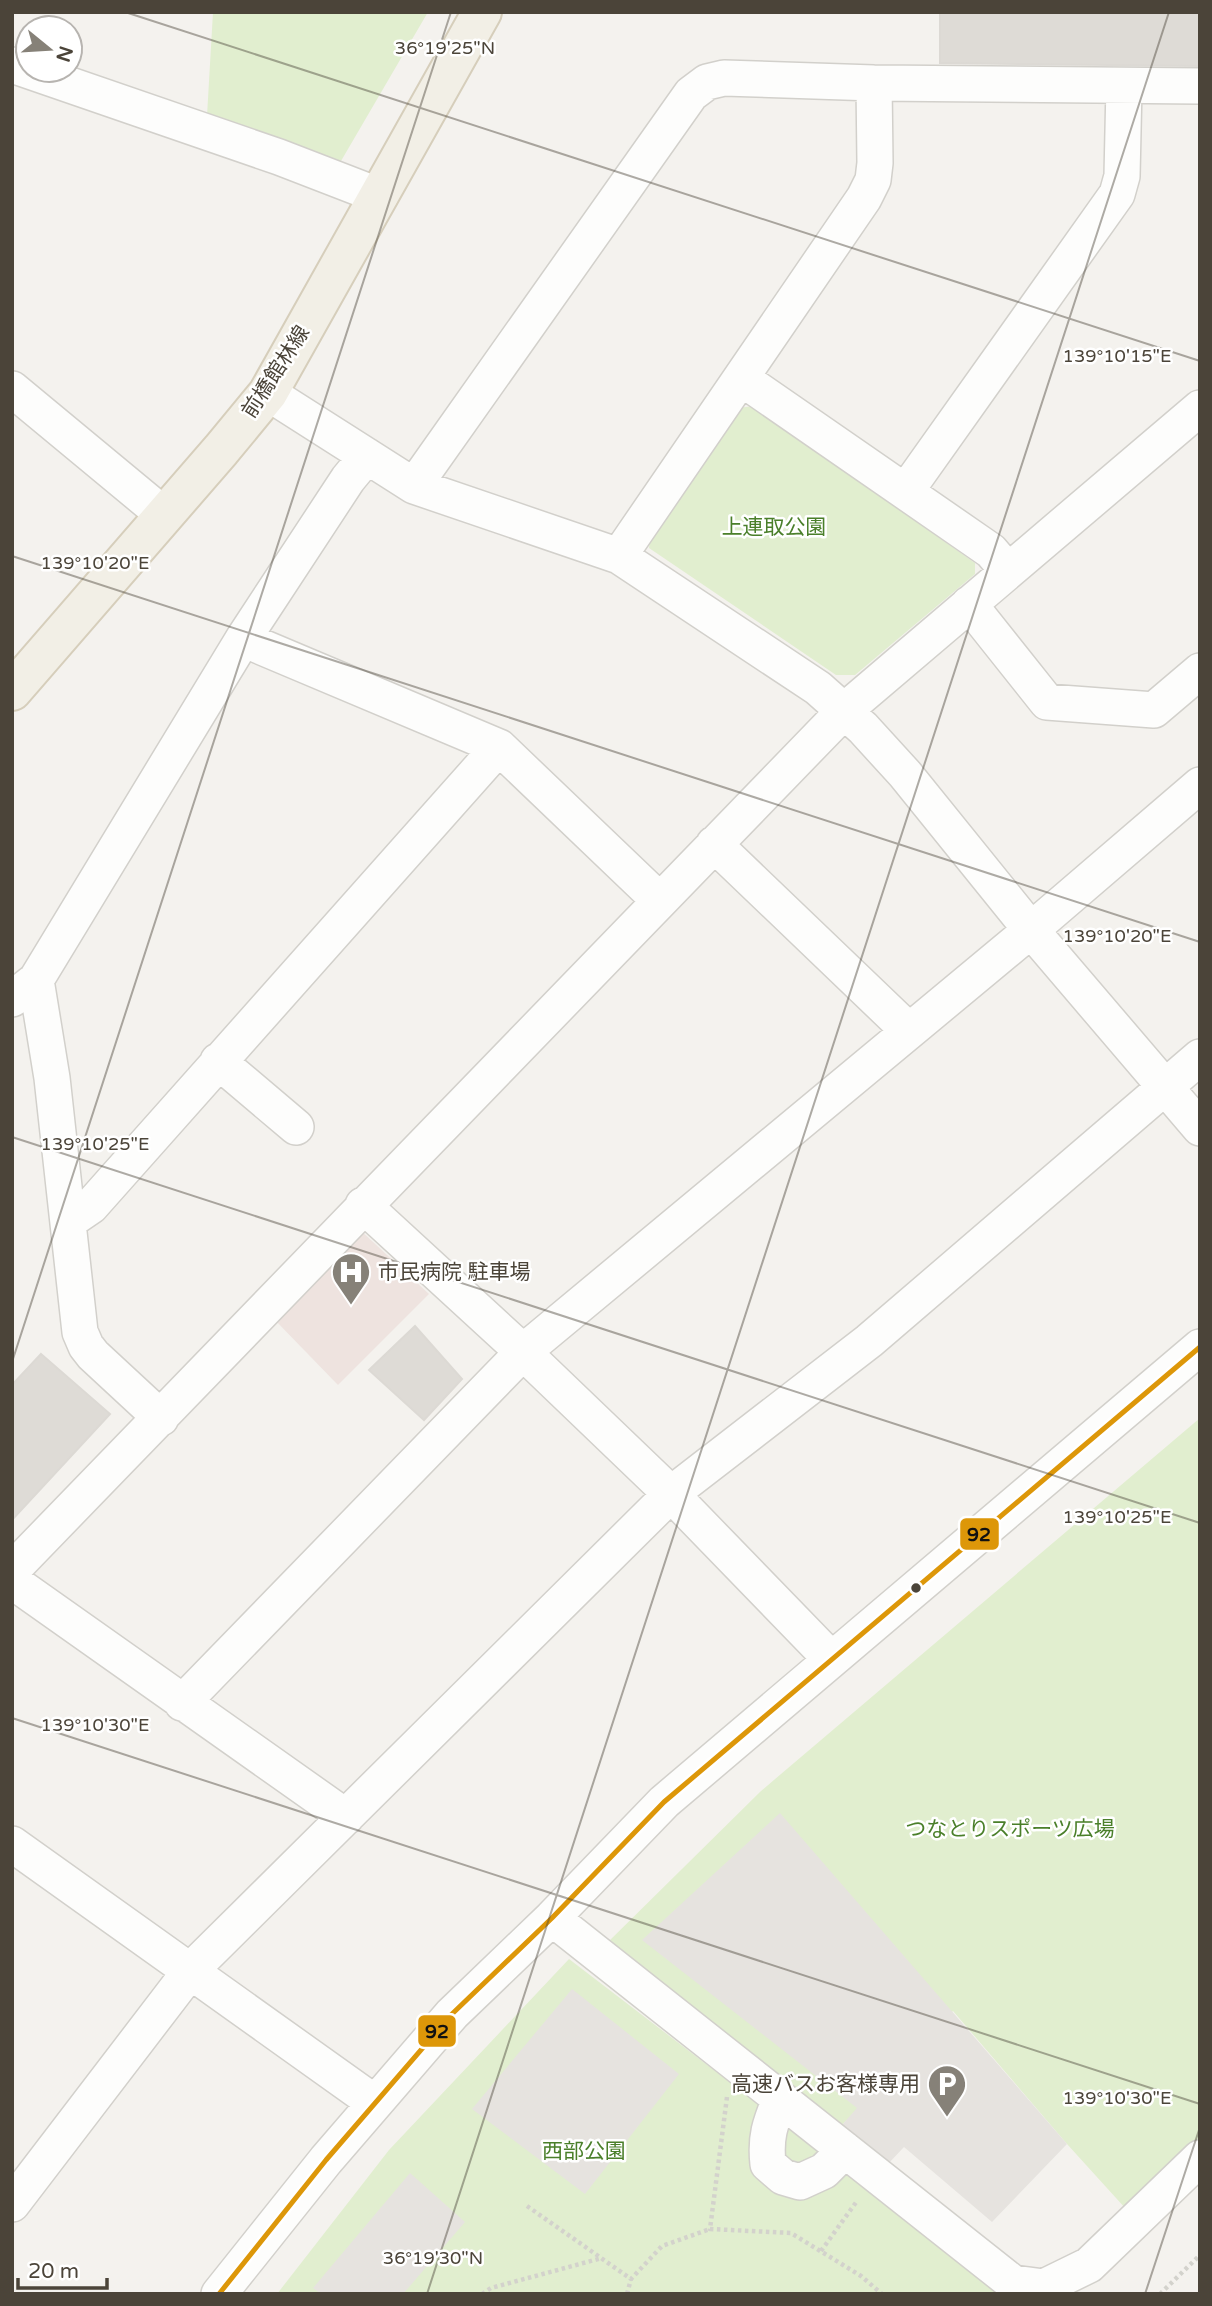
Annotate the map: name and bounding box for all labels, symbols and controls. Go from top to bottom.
north arrow [14,14,84,84]
text: 36°19'25"N [395,37,495,59]
text: N [51,43,77,65]
street label: 前橋館林線 [237,321,315,423]
text: 139°10'15"E [1063,345,1171,367]
park label: 上連取公園 [722,515,827,540]
text: 139°10'20"E [41,552,149,574]
text: 139°10'20"E [1063,925,1171,947]
text: 139°10'25"E [41,1133,149,1155]
hospital icon: 市民病院 駐車場 [330,1251,372,1306]
place label: 市民病院 駐車場 [378,1260,530,1285]
text: 139°10'25"E [1063,1506,1171,1528]
line badge: 92 [959,1517,1000,1551]
text: 92 [967,1524,991,1546]
unlabelled marker [909,1581,923,1595]
text: 139°10'30"E [41,1714,149,1736]
park label: つなとりスポーツ広場 [905,1817,1115,1842]
line badge: 92 [417,2014,457,2048]
text: 92 [425,2021,449,2043]
parking icon: 高速バスお客様専用 [926,2063,968,2118]
place label: 高速バスお客様専用 [731,2072,920,2097]
text: 139°10'30"E [1063,2087,1171,2109]
park label: 西部公園 [542,2139,626,2164]
scale bar [18,2246,107,2290]
text: 36°19'30"N [383,2247,483,2269]
text: 20 m [28,2259,79,2284]

